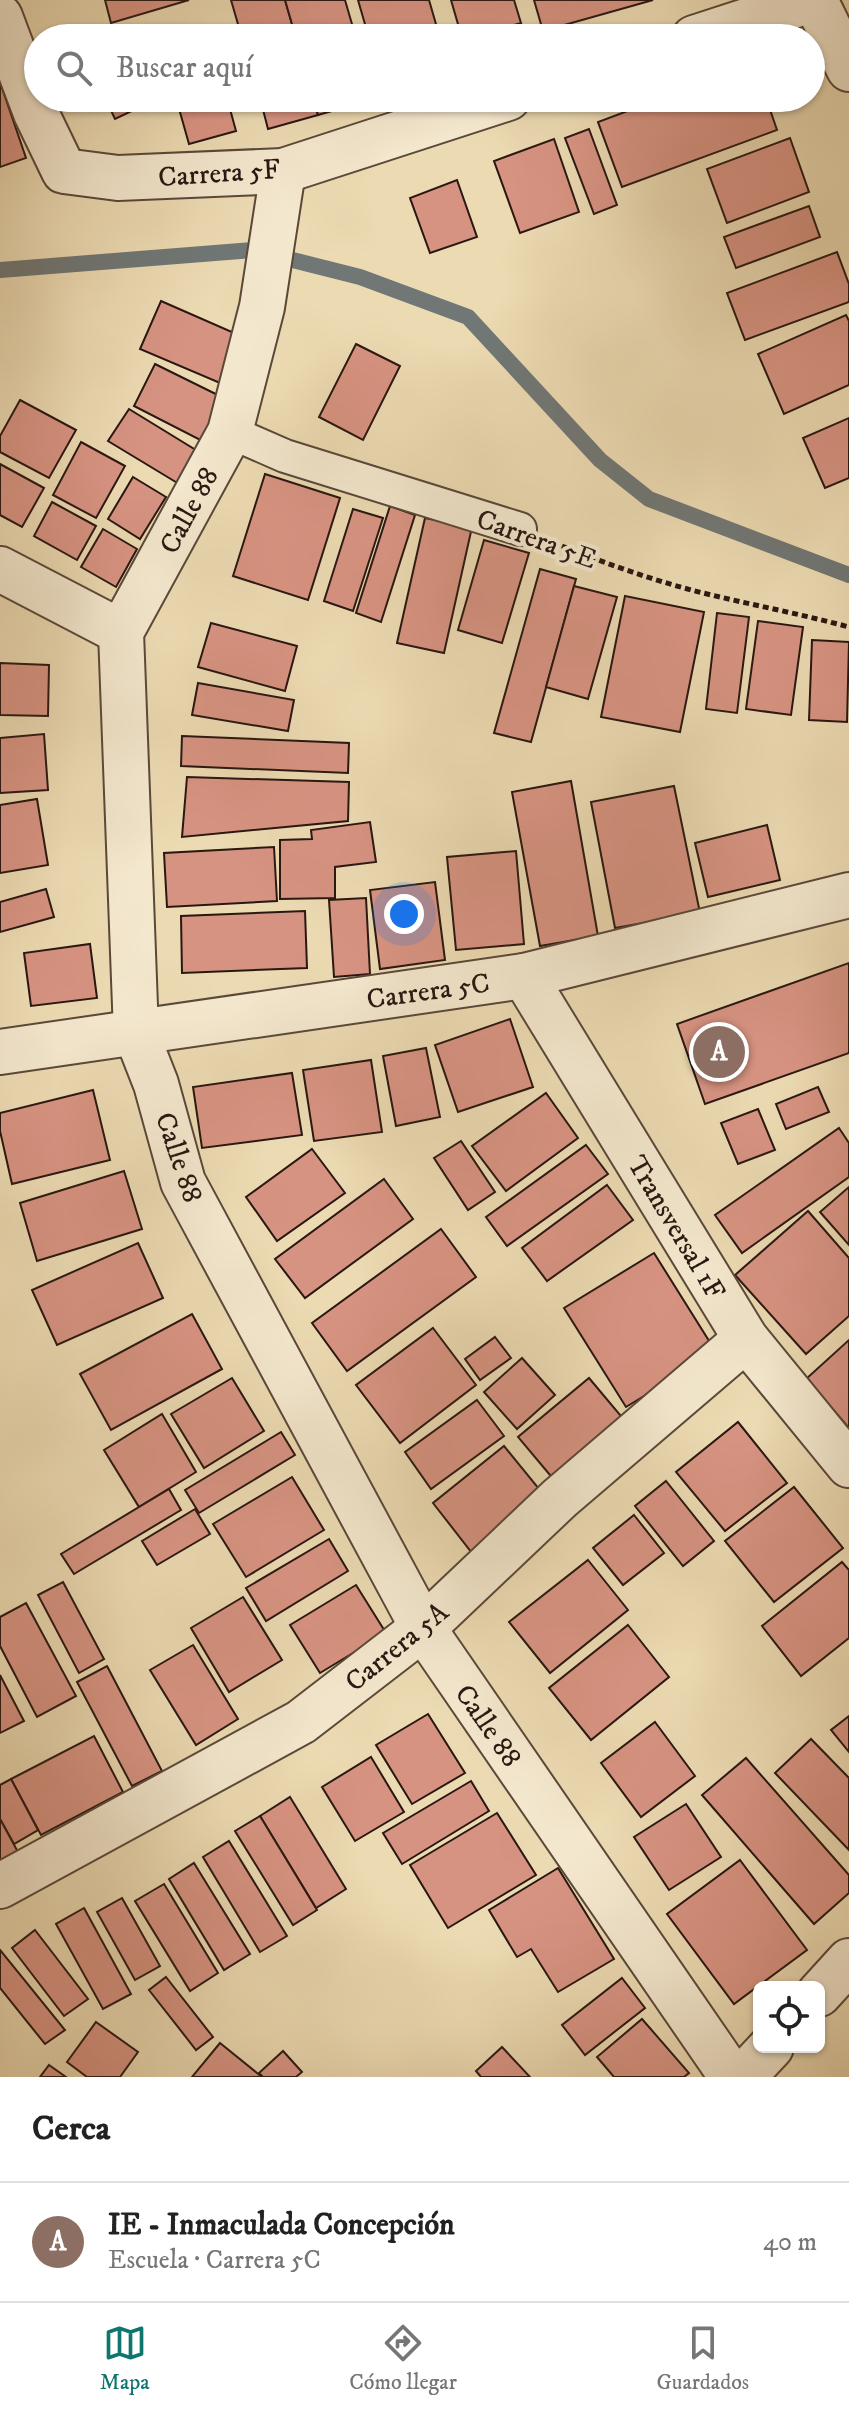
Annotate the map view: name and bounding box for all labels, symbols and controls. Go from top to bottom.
search box [24,24,825,112]
icon: search [52,46,96,90]
text: Buscar aquí [116,50,253,87]
street label: Carrera 5F [157,152,281,195]
street label: Calle 88 [152,461,227,560]
street label: Carrera 5E [472,502,601,577]
your location [384,894,424,934]
street label: Carrera 5C [364,966,492,1017]
pin: A [693,1022,745,1082]
street label: Calle 88 [147,1108,210,1207]
street label: Transversal 1F [619,1149,732,1306]
street label: Carrera 5A [338,1594,457,1699]
street label: Calle 88 [447,1678,529,1774]
map controls [753,1981,825,2053]
button: locate [753,1981,825,2053]
text: Cerca [32,2108,110,2150]
text: IE - Inmaculada Concepción [108,2207,455,2244]
text: A [50,2226,66,2259]
text: 40 m [763,2226,817,2259]
text: Escuela · Carrera 5C [108,2244,321,2277]
tab: Mapa [100,2321,150,2396]
tab: Cómo llegar [349,2321,457,2396]
tab: Guardados [656,2321,749,2396]

